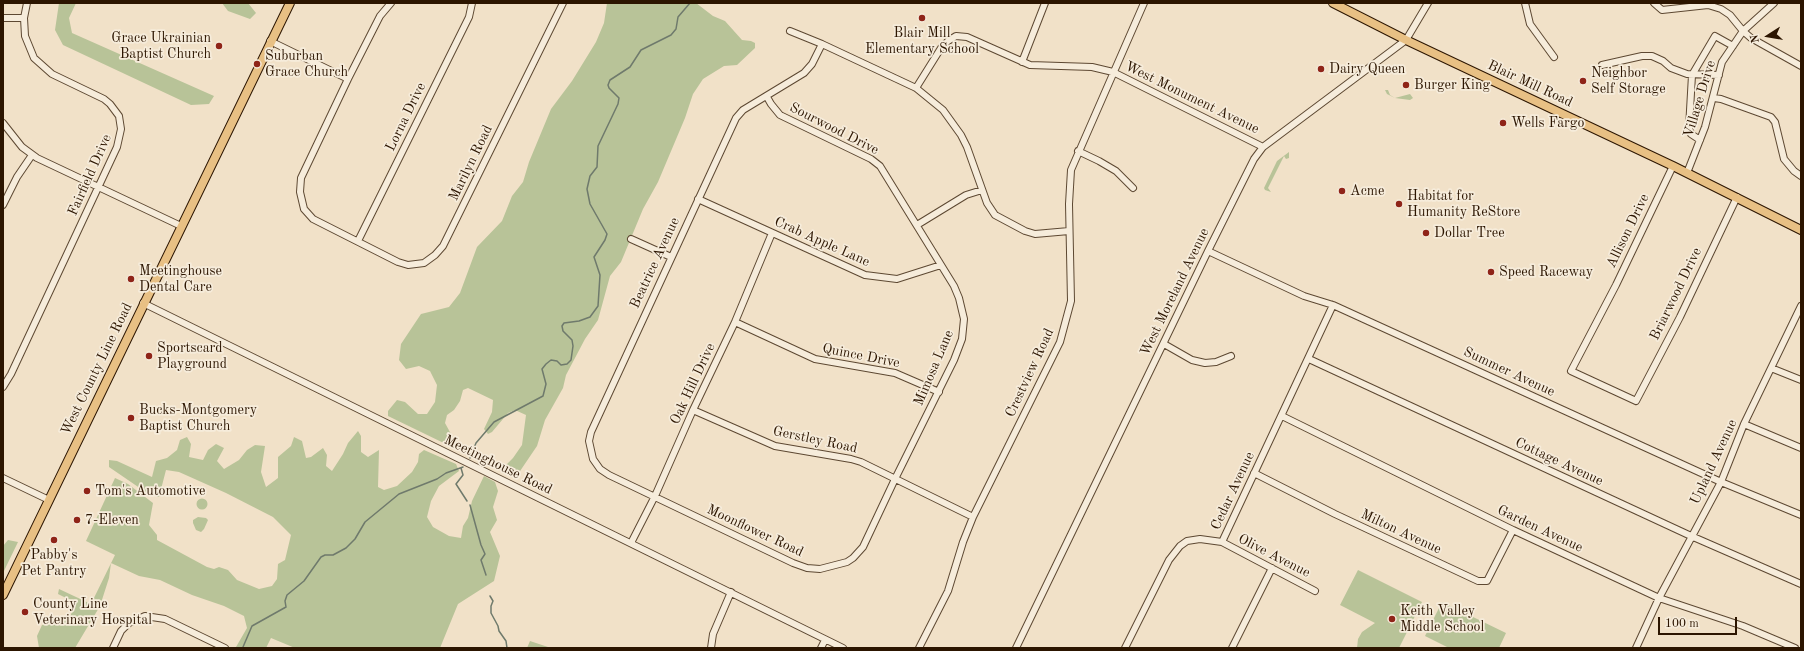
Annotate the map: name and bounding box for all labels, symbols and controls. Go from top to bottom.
marker: Blair Mill Elementary School [917,13,927,23]
north arrow [1748,16,1788,56]
place label: Blair Mill Elementary School [865,25,979,58]
place label: Grace Ukrainian Baptist Church [111,30,211,62]
text: N [1750,33,1762,44]
marker: Grace Ukrainian Baptist Church [214,41,224,51]
place label: Suburban Grace Church [265,48,348,80]
street label: Blair Mill Road [1485,57,1575,111]
street label: West Monument Avenue [1122,58,1262,138]
street label: Village Drive [1680,58,1720,140]
marker: Suburban Grace Church [252,59,262,69]
place label: Dairy Queen [1329,61,1405,77]
marker: Dairy Queen [1316,64,1326,74]
place label: Neighbor Self Storage [1591,65,1666,98]
marker: Neighbor Self Storage [1578,76,1588,86]
place label: Burger King [1414,77,1490,93]
street label: Lorna Drive [382,80,430,154]
marker: Burger King [1401,80,1411,90]
street label: Sourwood Drive [787,99,881,159]
place label: Wells Fargo [1511,115,1584,131]
marker: Wells Fargo [1498,118,1508,128]
street label: Marilyn Road [445,122,497,204]
street label: Fairfield Drive [65,132,115,218]
place label: Acme [1350,183,1384,199]
marker: Acme [1337,186,1347,196]
place label: Habitat for Humanity ReStore [1407,188,1520,220]
street label: Allison Drive [1603,191,1653,271]
marker: Habitat for Humanity ReStore [1394,199,1404,209]
street label: Crab Apple Lane [772,213,872,271]
street label: Beatrice Avenue [627,215,683,311]
place label: Dollar Tree [1434,225,1505,241]
street label: West Moreland Avenue [1137,226,1213,358]
marker: Dollar Tree [1421,228,1431,238]
street label: Briarwood Drive [1646,245,1706,343]
place label: Meetinghouse Dental Care [139,263,222,296]
place label: Speed Raceway [1499,264,1593,280]
marker: Speed Raceway [1486,267,1496,277]
marker: Meetinghouse Dental Care [126,274,136,284]
street label: West County Line Road [58,300,136,438]
street label: Crestview Road [1002,326,1058,420]
street label: Mimosa Lane [910,328,958,408]
place label: Sportscard Playground [157,340,227,372]
street label: Quince Drive [821,340,901,372]
street label: Oak Hill Drive [667,341,719,427]
street label: Summer Avenue [1461,343,1557,401]
marker: Sportscard Playground [144,351,154,361]
place label: Bucks-Montgomery Baptist Church [139,402,257,434]
marker: Bucks-Montgomery Baptist Church [126,413,136,423]
street label: Upland Avenue [1687,417,1741,507]
street label: Gerstley Road [771,423,859,457]
street label: Meetinghouse Road [441,432,555,498]
street label: Cottage Avenue [1512,434,1606,490]
street label: Cedar Avenue [1208,449,1258,533]
place label: Tom's Automotive [95,483,205,499]
marker: Tom's Automotive [82,486,92,496]
street label: Moonflower Road [704,501,806,561]
street label: Garden Avenue [1495,502,1585,556]
street label: Milton Avenue [1358,506,1444,558]
place label: 7-Eleven [85,512,139,528]
marker: 7-Eleven [72,515,82,525]
street label: Olive Avenue [1235,531,1313,581]
marker: Pabby's Pet Pantry [49,535,59,545]
place label: Pabby's Pet Pantry [21,547,87,580]
place label: County Line Veterinary Hospital [33,596,152,628]
place label: Keith Valley Middle School [1400,603,1484,636]
marker: County Line Veterinary Hospital [20,607,30,617]
scale bar [1660,609,1739,635]
marker: Keith Valley Middle School [1387,614,1397,624]
text: 100 m [1665,618,1699,630]

